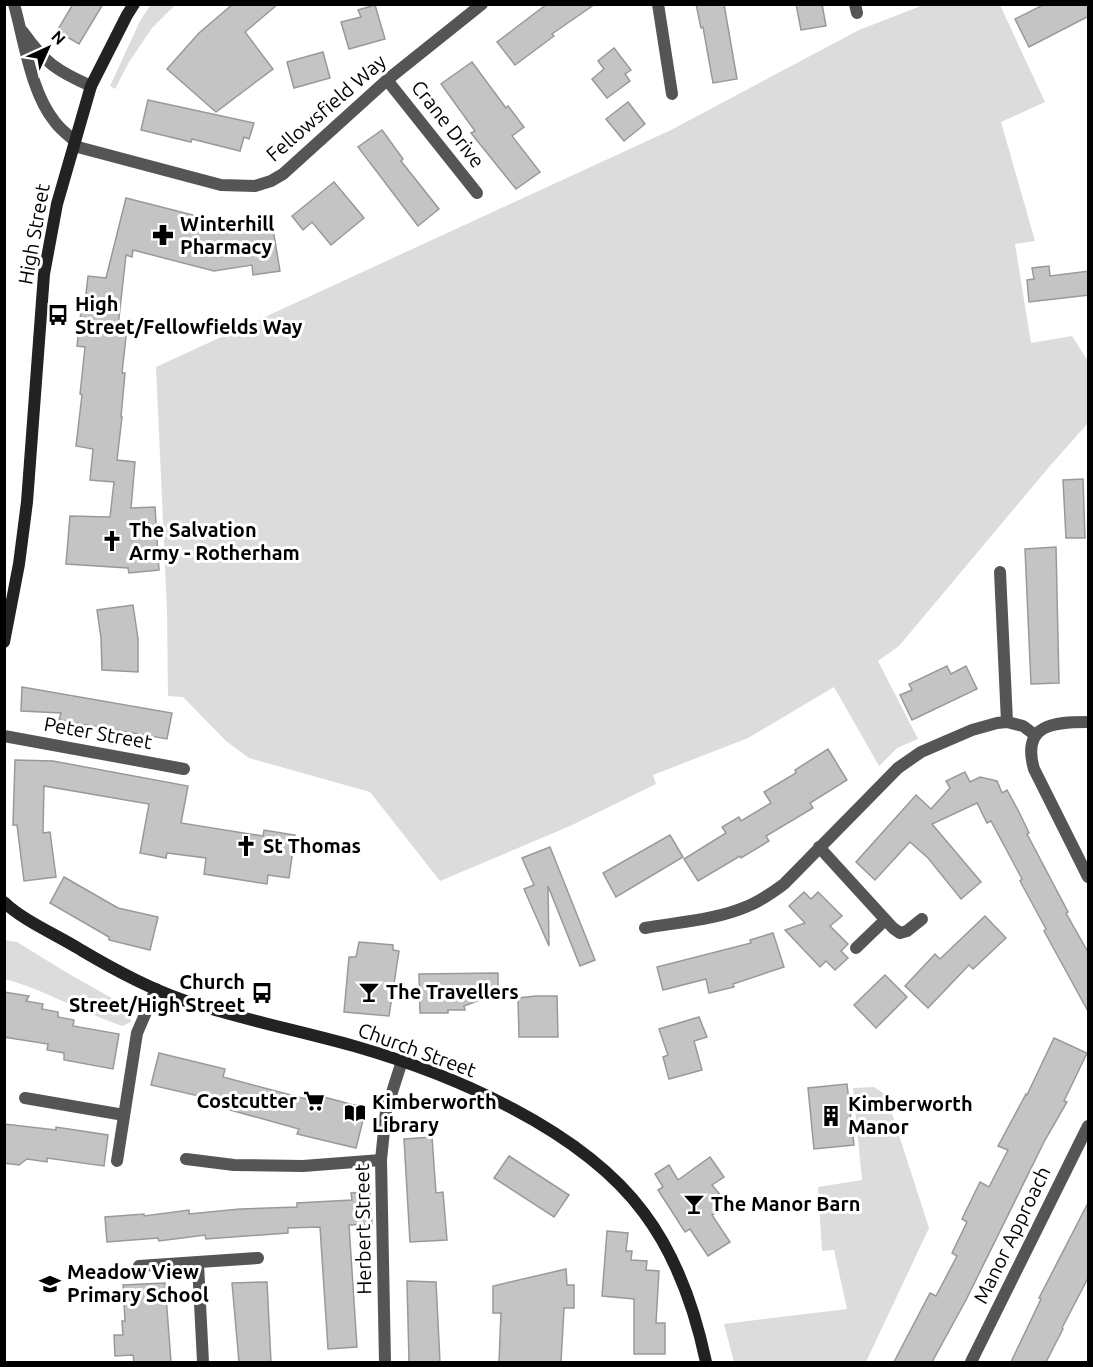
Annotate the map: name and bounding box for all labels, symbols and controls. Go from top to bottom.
north arrow [18,18,78,78]
text: N [48,27,69,48]
street label: Fellowsfield Way [261,49,390,166]
street label: Crane Drive [407,75,490,172]
street label: High Street [13,181,54,286]
place label: Winterhill Pharmacy [180,212,274,258]
pharmacy icon: Winterhill Pharmacy [151,223,175,247]
place label: High Street/Fellowfields Way [75,292,303,338]
bus stop icon: High Street/Fellowfields Way [46,303,70,327]
place label: The Salvation Army - Rotherham [129,518,300,564]
church icon: The Salvation Army - Rotherham [100,529,124,553]
street label: Peter Street [42,712,154,753]
church icon: St Thomas [234,834,258,858]
place label: St Thomas [263,834,361,857]
place label: Church Street/High Street [69,970,245,1016]
bar icon: The Travellers [357,980,381,1004]
place label: The Travellers [386,980,519,1003]
bus stop icon: Church Street/High Street [250,981,274,1005]
street label: Church Street [355,1018,479,1082]
place label: Costcutter [196,1089,298,1112]
supermarket icon: Costcutter [302,1089,326,1113]
place label: Kimberworth Library [372,1090,497,1136]
place label: Kimberworth Manor [848,1092,973,1138]
library icon: Kimberworth Library [343,1101,367,1125]
building icon: Kimberworth Manor [819,1104,843,1128]
street label: Herbert Street [350,1163,375,1295]
street label: Manor Approach [968,1163,1055,1307]
bar icon: The Manor Barn [682,1192,706,1216]
place label: The Manor Barn [711,1192,860,1215]
place label: Meadow View Primary School [67,1260,209,1306]
school or university icon: Meadow View Primary School [38,1272,62,1296]

